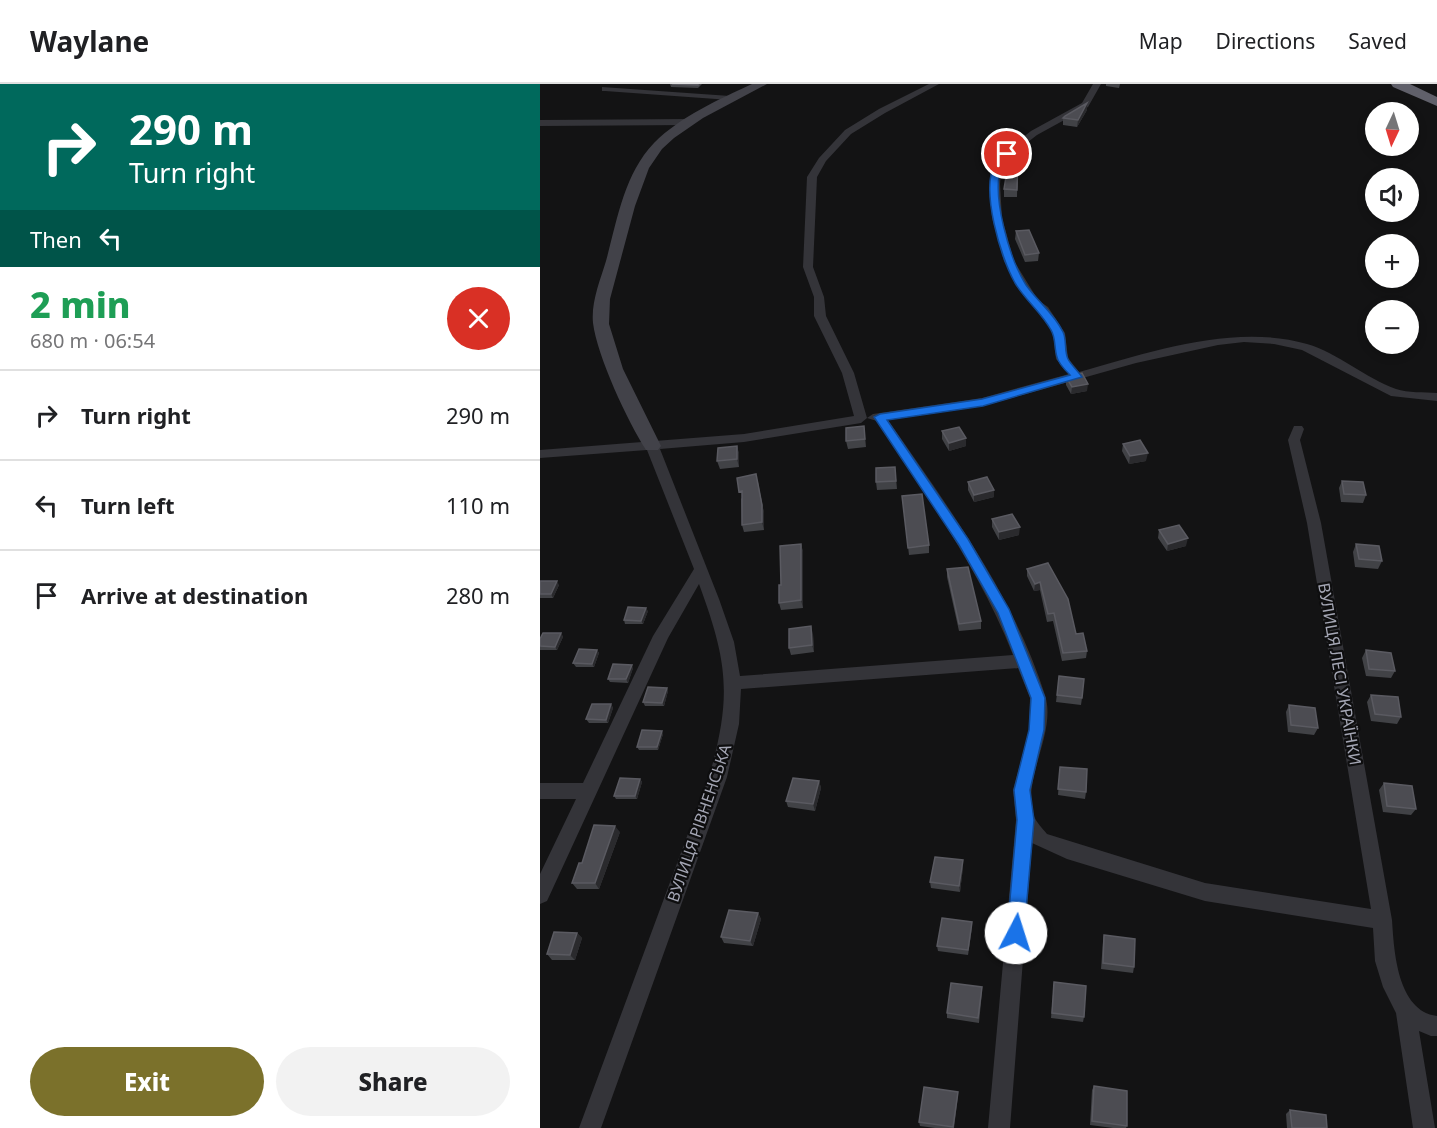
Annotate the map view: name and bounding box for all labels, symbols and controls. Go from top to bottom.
text: Waylane [30,22,149,60]
text: Map [1139,27,1183,55]
text: Directions [1216,27,1315,55]
text: Saved [1348,27,1407,55]
text: 290 m [129,100,253,157]
north arrow [1365,102,1419,156]
map controls [1365,102,1419,354]
icon: right [30,108,108,186]
pin [981,128,1032,179]
icon: arrive [990,137,1023,170]
text: Turn right [129,154,255,191]
button: sound [1365,168,1419,222]
icon: left [94,222,127,255]
text: Then [30,224,82,254]
button: + [1365,234,1419,288]
text: 2 min [30,280,131,329]
button: close [447,287,510,350]
button: − [1365,300,1419,354]
text: 680 m · 06:54 [30,327,155,354]
icon: right [30,399,63,432]
text: Turn right [81,400,191,430]
text: 290 m [446,400,510,430]
icon: left [30,489,63,522]
text: Turn left [81,490,175,520]
text: 110 m [446,490,510,520]
icon: arrive [30,579,63,612]
text: Arrive at destination [81,580,308,610]
text: 280 m [446,580,510,610]
street label: ВУЛИЦЯ ЛЕСІ УКРАЇНКИ [1313,581,1367,767]
street label: ВУЛИЦЯ РІВНЕНСЬКА [662,740,737,905]
position arrow [984,901,1048,965]
button: Exit [30,1047,264,1116]
button: Share [276,1047,510,1116]

